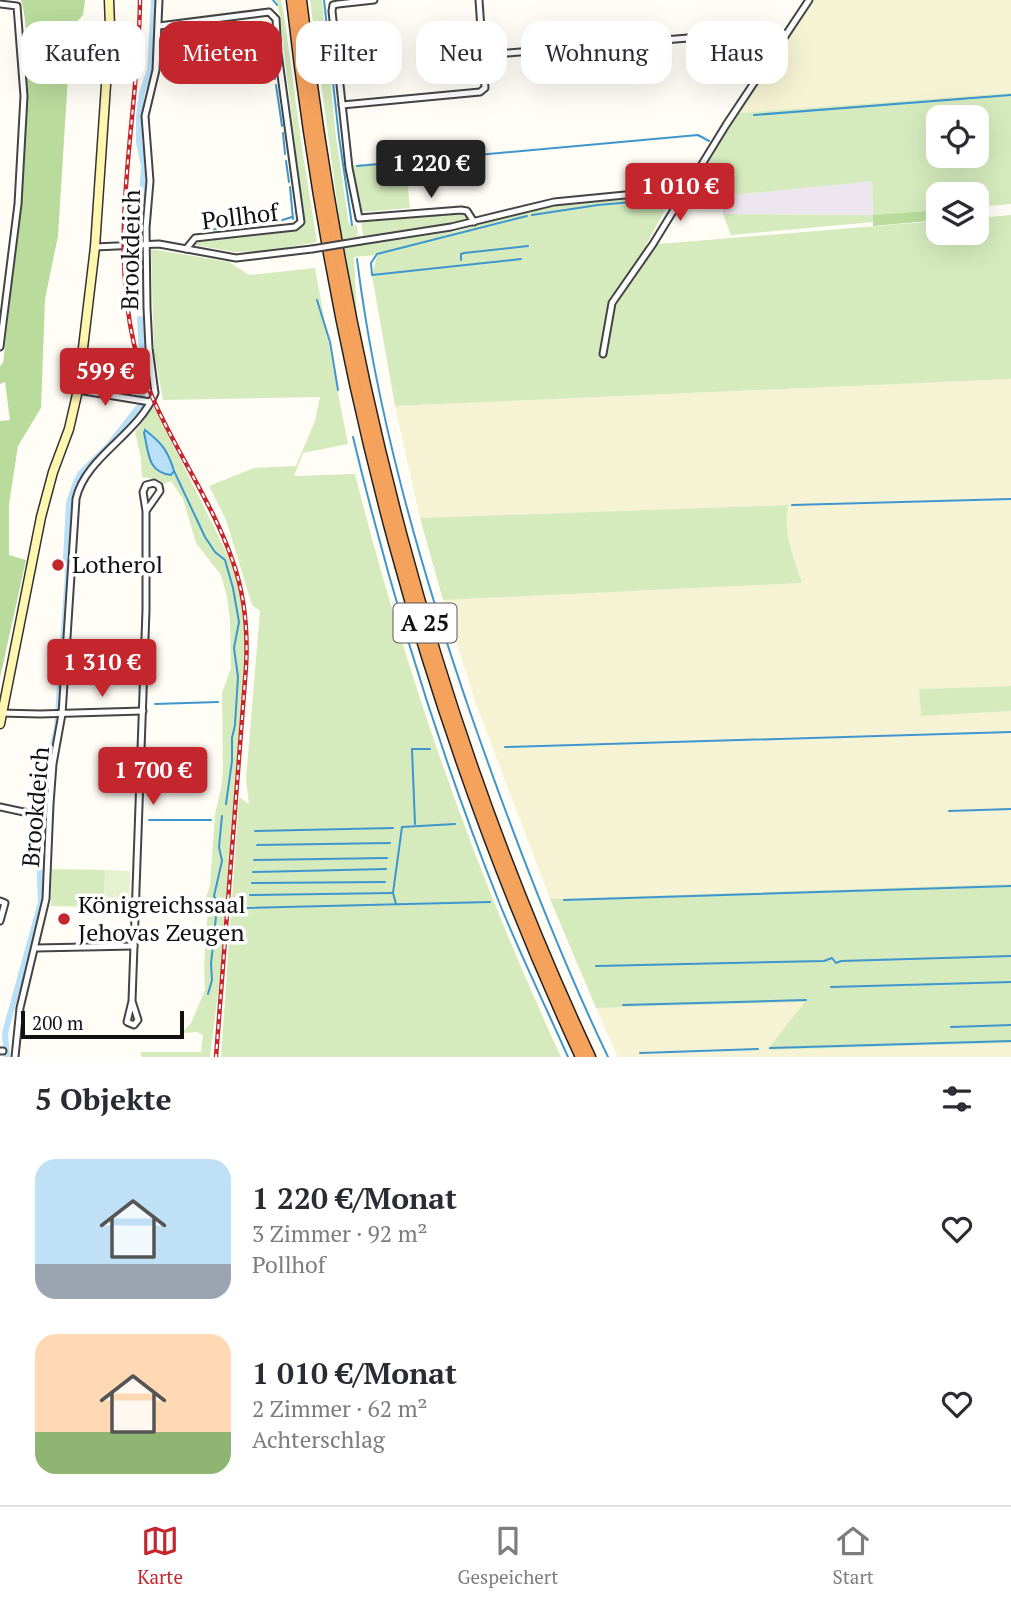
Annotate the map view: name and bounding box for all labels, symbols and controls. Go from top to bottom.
chip: Kaufen [21,21,145,84]
chip: Mieten [159,21,282,84]
chip: Filter [296,21,402,84]
chip: Neu [416,21,507,84]
chip: Wohnung [521,21,672,84]
chip: Haus [686,21,788,84]
map controls [926,105,989,245]
button: locate [926,105,989,168]
pin: 1 220 € [366,140,496,200]
text: 1 220 € [392,147,470,178]
pin: 1 010 € [615,164,745,223]
text: 1 010 € [641,170,719,201]
button: layers [926,182,989,245]
street label: Brookdeich [113,189,147,311]
street label: Pollhof [200,195,282,237]
pin: 599 € [56,348,154,408]
text: 599 € [76,355,134,386]
place label: Lotherol [72,548,163,580]
marker: Lotherol [50,557,66,573]
road number: A 25 [394,604,457,642]
pin: 1 310 € [37,640,167,699]
text: 1 310 € [63,646,141,677]
street label: Brookdeich [14,745,56,868]
pin: 1 700 € [88,748,218,807]
text: 1 700 € [114,754,192,785]
place label: Königreichssaal Jehovas Zeugen [78,888,246,948]
marker: Königreichssaal Jehovas Zeugen [56,911,72,927]
scale bar [21,1008,184,1040]
text: 200 m [32,1010,83,1035]
text: 5 Objekte [35,1079,172,1119]
icon: filters [938,1080,976,1118]
text: 1 220 €/Monat [252,1178,457,1218]
icon: home [91,1187,175,1271]
icon: heart [938,1210,976,1248]
text: 3 Zimmer · 92 m² [252,1218,427,1249]
text: Pollhof [252,1249,326,1280]
text: 1 010 €/Monat [252,1353,457,1393]
icon: home [91,1362,175,1446]
icon: heart [938,1385,976,1423]
text: 2 Zimmer · 62 m² [252,1393,427,1424]
text: Achterschlag [252,1424,385,1455]
tab: Karte [137,1522,183,1589]
tab: Gespeichert [457,1522,558,1589]
tab: Start [833,1522,874,1589]

